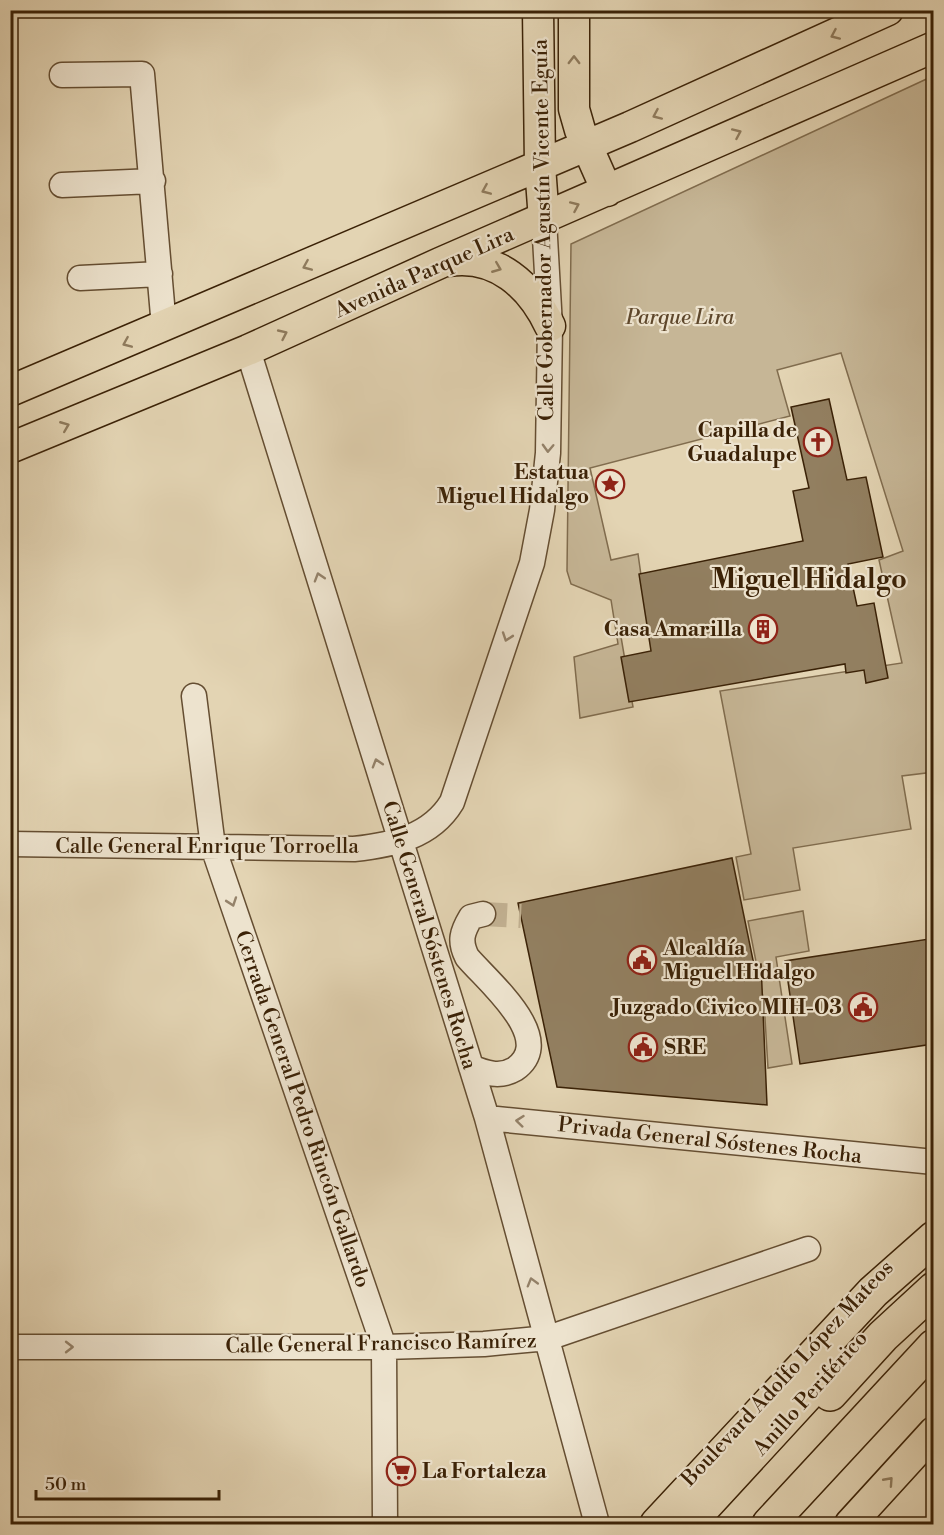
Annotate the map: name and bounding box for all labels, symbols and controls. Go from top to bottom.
one-way arrow [830,27,841,39]
street label: Calle Gobernador Agustín Vicente Eguía [528,38,560,421]
one-way arrow [568,55,580,64]
one-way arrow [652,108,663,120]
one-way arrow [730,128,741,140]
one-way arrow [481,182,492,194]
one-way arrow [569,201,580,213]
street label: Avenida Parque Lira [330,222,518,325]
one-way arrow [302,259,313,271]
one-way arrow [491,261,502,273]
park label: Parque Lira [625,305,735,331]
one-way arrow [277,330,288,342]
one-way arrow [123,336,134,348]
place label: Capilla de Guadalupe [687,418,797,468]
one-way arrow [58,421,69,433]
church icon: Capilla de Guadalupe [802,426,834,458]
one-way arrow [541,443,554,452]
place label: Estatua Miguel Hidalgo [437,460,590,510]
place icon: Estatua Miguel Hidalgo [594,468,626,500]
district label: Miguel Hidalgo [711,563,907,597]
one-way arrow [314,572,326,583]
building icon: Casa Amarilla [747,613,779,645]
place label: Casa Amarilla [604,617,743,643]
one-way arrow [502,632,515,642]
one-way arrow [372,758,385,769]
street label: Calle General Sóstenes Rocha [376,798,482,1073]
street label: Calle General Enrique Torroella [55,834,359,860]
one-way arrow [225,896,238,907]
street label: Cerrada General Pedro Rincón Gallardo [229,927,376,1291]
place label: Alcaldía Miguel Hidalgo [662,936,815,986]
public building icon: Alcaldía Miguel Hidalgo [626,944,658,976]
public building icon: Juzgado Civico MIH-03 [847,991,879,1023]
place label: Juzgado Civico MIH-03 [609,995,842,1021]
public building icon: SRE [627,1031,659,1063]
place label: SRE [664,1035,706,1061]
street label: Privada General Sóstenes Rocha [557,1112,864,1170]
one-way arrow [515,1115,525,1128]
street label: Boulevard Adolfo López Mateos [675,1255,899,1493]
one-way arrow [527,1277,540,1287]
street label: Anillo Periférico [747,1326,874,1462]
street label: Calle General Francisco Ramírez [225,1328,537,1360]
one-way arrow [64,1341,73,1353]
supermarket icon: La Fortaleza [385,1455,417,1487]
place label: La Fortaleza [422,1459,547,1485]
scale bar [36,1463,219,1501]
text: 50 m [45,1473,87,1496]
one-way arrow [882,1477,893,1488]

